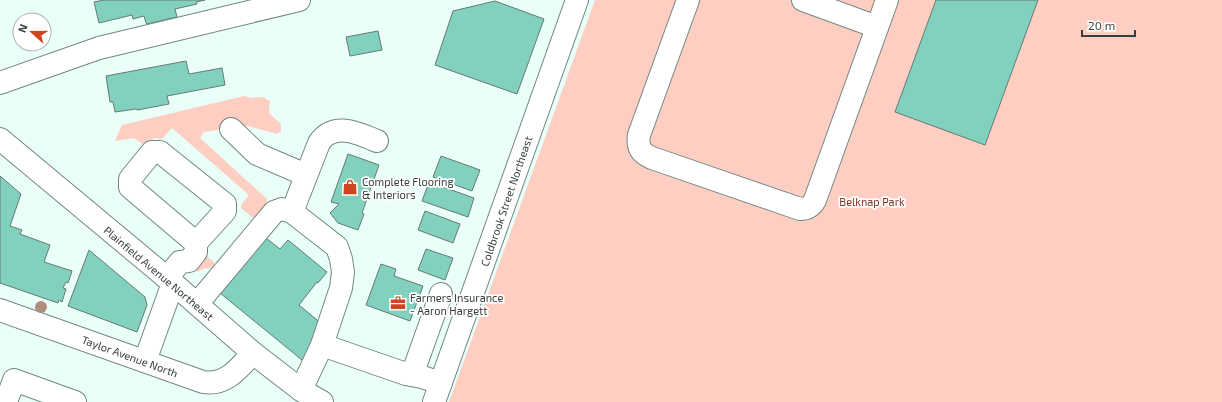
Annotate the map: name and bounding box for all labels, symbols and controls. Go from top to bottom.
north arrow [12,12,52,52]
scale bar [1082,12,1135,38]
text: 20 m [1088,18,1115,32]
text: N [15,22,30,34]
street label: Coldbrook Street Northeast [478,134,534,268]
place label: Complete Flooring & Interiors [362,175,454,201]
shop icon: Complete Flooring & Interiors [341,178,359,196]
park label: Belknap Park [839,195,905,208]
street label: Plainfield Avenue Northeast [101,223,217,323]
place label: Farmers Insurance - Aaron Hargett [410,291,503,317]
office icon: Farmers Insurance - Aaron Hargett [389,294,407,312]
street label: Taylor Avenue North [80,333,180,379]

